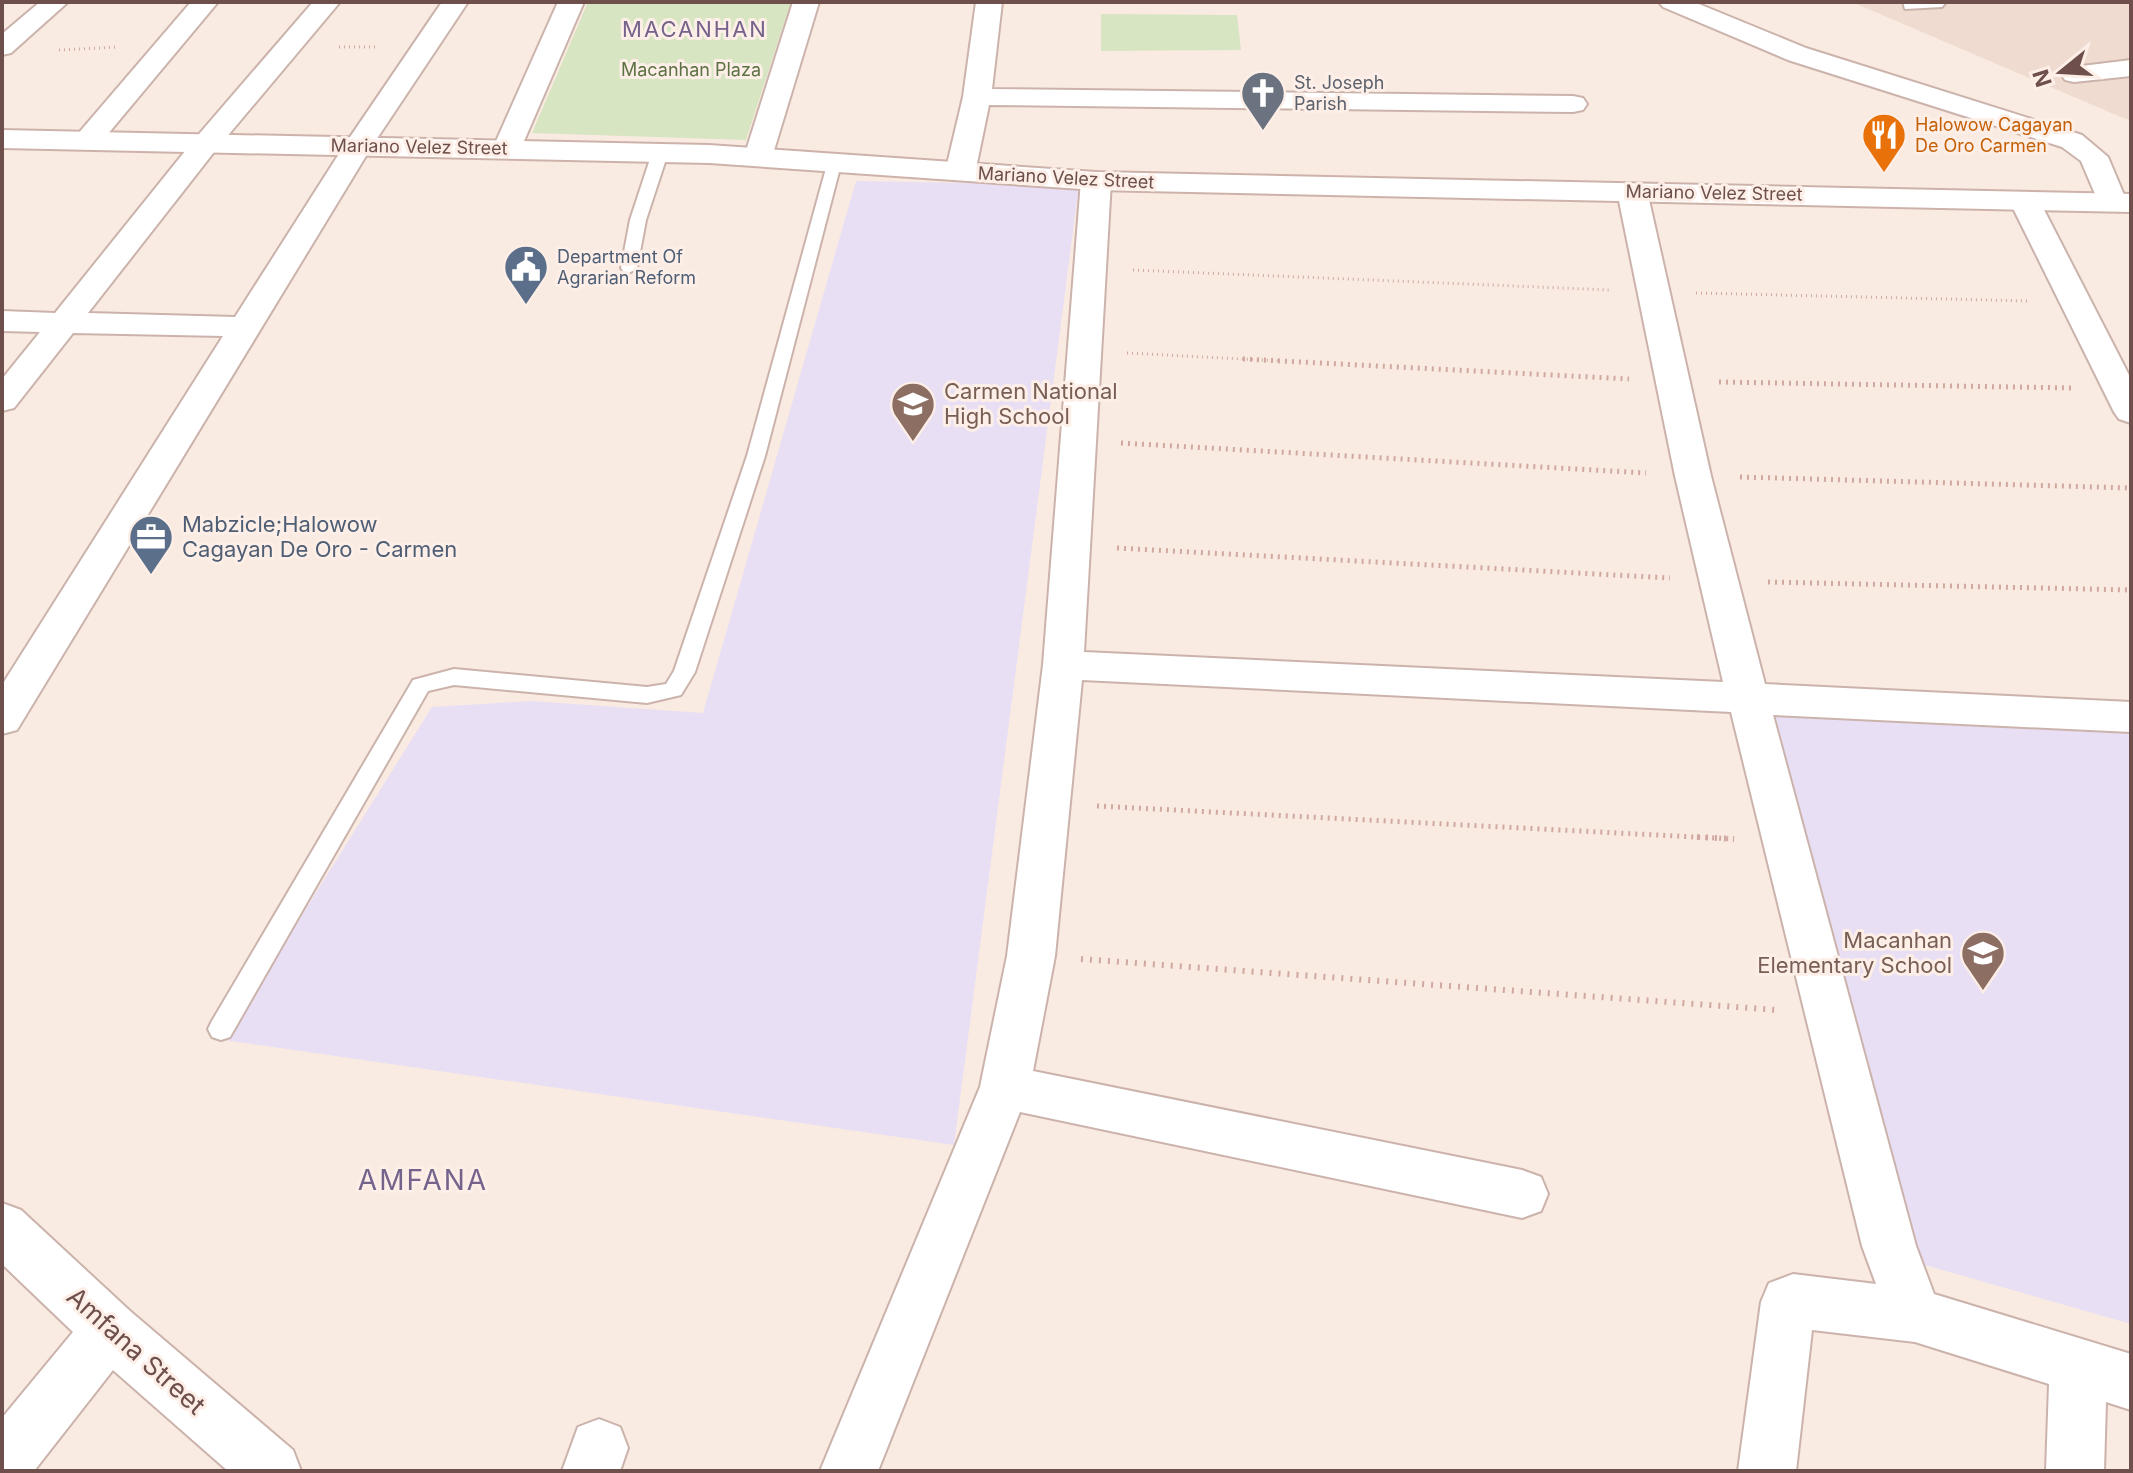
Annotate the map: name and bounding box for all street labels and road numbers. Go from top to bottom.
street label: Mariano Velez Street [330,134,508,159]
street label: Mariano Velez Street [977,162,1155,193]
street label: Mariano Velez Street [1625,180,1803,205]
street label: Amfana Street [61,1281,212,1421]

